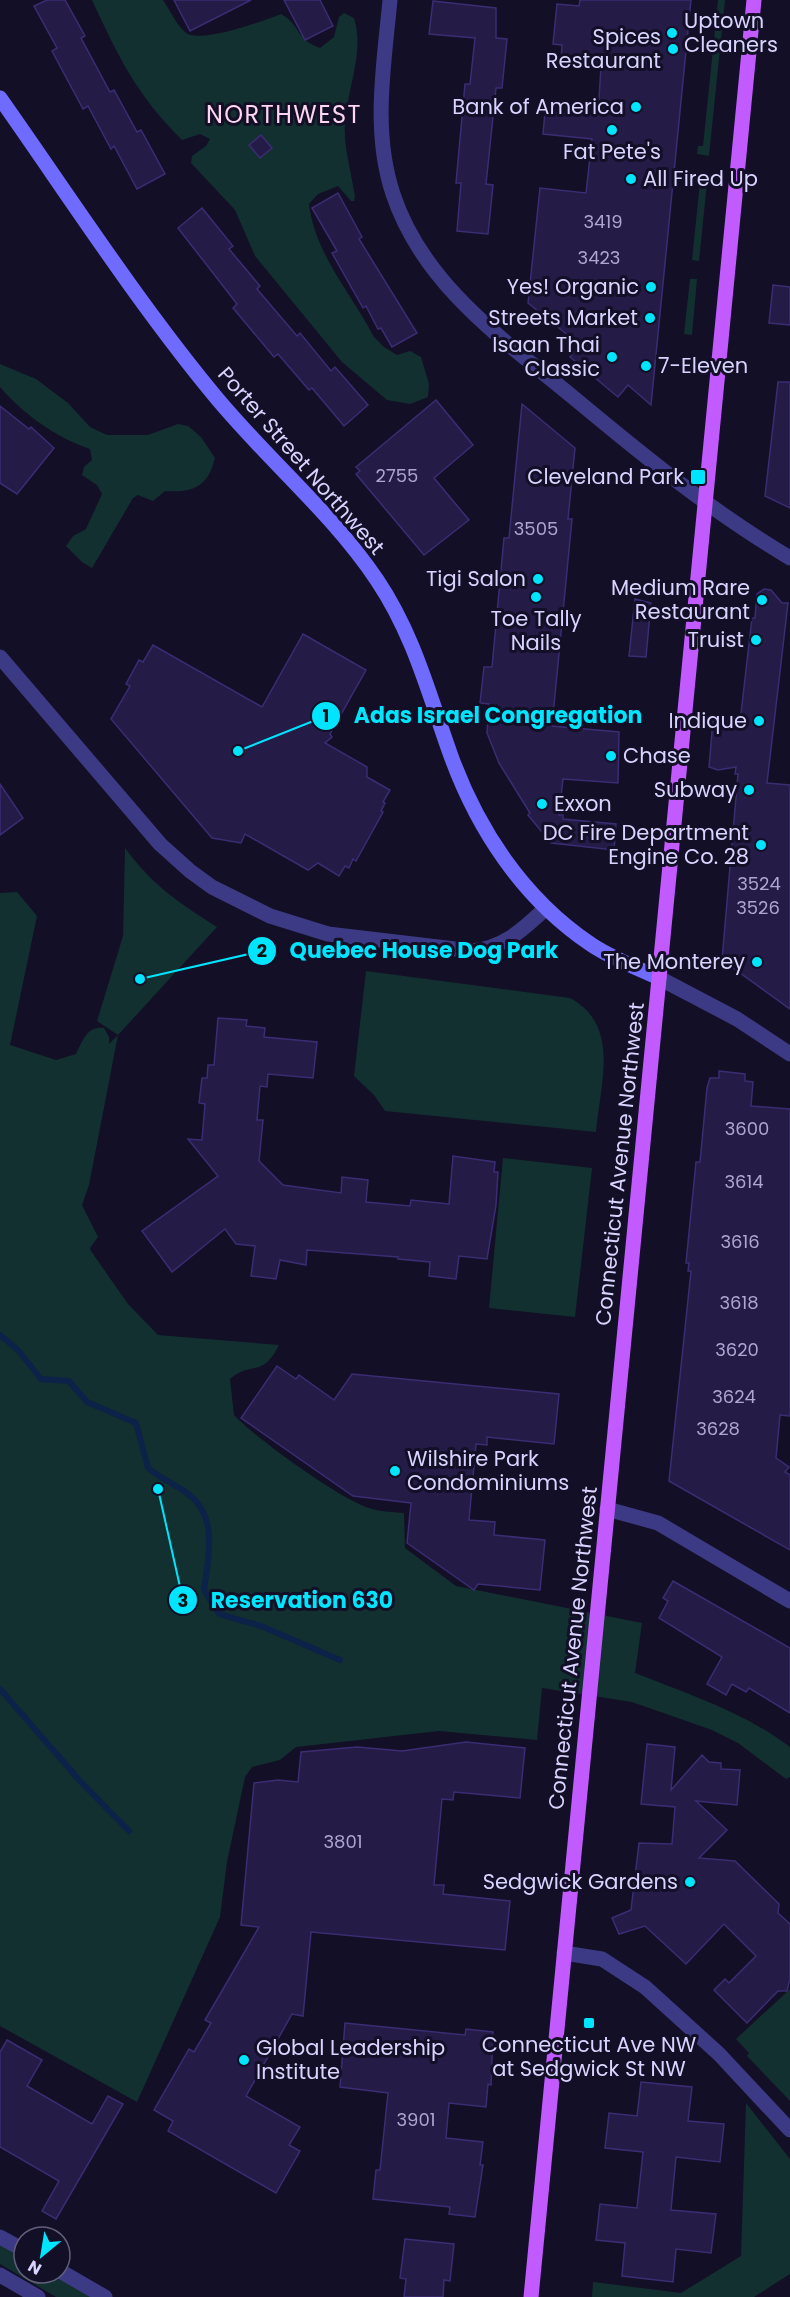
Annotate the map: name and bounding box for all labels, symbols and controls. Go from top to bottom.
place label: Uptown Cleaners [684,6,778,59]
place label: Spices Restaurant [546,22,661,75]
marker: Uptown Cleaners [665,26,679,40]
marker: Spices Restaurant [666,42,680,56]
place label: Bank of America [452,92,624,121]
district label: NORTHWEST [206,98,362,131]
marker: Bank of America [629,100,643,114]
marker: Fat Pete's [605,123,619,137]
place label: Fat Pete's [563,137,661,166]
place label: All Fired Up [643,164,758,193]
marker: All Fired Up [624,172,638,186]
house number: 3419 [583,209,623,234]
house number: 3423 [578,245,620,270]
place label: Yes! Organic [507,272,639,301]
marker: Yes! Organic [644,280,658,294]
place label: Streets Market [488,303,638,332]
marker: Streets Market [643,311,657,325]
place label: Isaan Thai Classic [492,330,600,383]
marker: Isaan Thai Classic [605,350,619,364]
place label: 7-Eleven [658,351,748,380]
marker: 7-Eleven [639,359,653,373]
street label: Porter Street Northwest [212,360,391,561]
place label: Cleveland Park [527,462,684,491]
house number: 2755 [376,463,418,488]
marker: Cleveland Park [689,468,707,486]
house number: 3505 [514,516,558,541]
place label: Tigi Salon [426,564,526,593]
marker: Tigi Salon [531,572,545,586]
place label: Medium Rare Restaurant [611,573,750,626]
marker: Toe Tally Nails [529,590,543,604]
marker: Medium Rare Restaurant [755,593,769,607]
place label: Toe Tally Nails [490,604,582,657]
place label: Truist [688,625,744,654]
marker: Truist [749,633,763,647]
callout: Adas Israel Congregation [311,696,654,736]
text: Adas Israel Congregation [354,700,642,731]
text: 1 [323,703,329,728]
place label: Indique [668,706,747,735]
marker: Indique [752,714,766,728]
place label: Chase [623,741,691,770]
marker: Chase [604,749,618,763]
place label: Subway [654,775,737,804]
marker: Subway [742,783,756,797]
place label: Exxon [554,789,612,818]
marker: Exxon [535,797,549,811]
place label: DC Fire Department Engine Co. 28 [543,818,749,871]
marker: DC Fire Department Engine Co. 28 [754,838,768,852]
house number: 3524 [737,871,781,896]
house number: 3526 [736,895,780,920]
callout: Quebec House Dog Park [247,931,570,971]
text: Quebec House Dog Park [290,935,559,966]
text: 2 [257,938,267,963]
place label: The Monterey [603,947,745,976]
marker: The Monterey [750,955,764,969]
street label: Connecticut Avenue Northwest [588,1001,651,1327]
house number: 3600 [725,1116,769,1141]
house number: 3614 [724,1169,764,1194]
house number: 3616 [720,1229,760,1254]
house number: 3618 [719,1290,759,1315]
house number: 3620 [715,1337,759,1362]
house number: 3624 [712,1384,756,1409]
house number: 3628 [696,1416,740,1441]
place label: Wilshire Park Condominiums [407,1444,569,1497]
marker: Wilshire Park Condominiums [388,1464,402,1478]
street label: Connecticut Avenue Northwest [541,1485,604,1811]
callout: Reservation 630 [168,1580,405,1620]
text: Reservation 630 [211,1585,393,1616]
text: 3 [178,1588,188,1613]
house number: 3801 [323,1829,363,1854]
place label: Sedgwick Gardens [483,1867,678,1896]
marker: Sedgwick Gardens [683,1875,697,1889]
marker: Connecticut Ave NW at Sedgwick St NW [582,2016,596,2030]
place label: Connecticut Ave NW at Sedgwick St NW [482,2030,697,2083]
place label: Global Leadership Institute [256,2033,445,2086]
marker: Global Leadership Institute [237,2053,251,2067]
house number: 3901 [396,2107,436,2132]
north arrow [12,2225,72,2285]
text: N [24,2255,46,2281]

